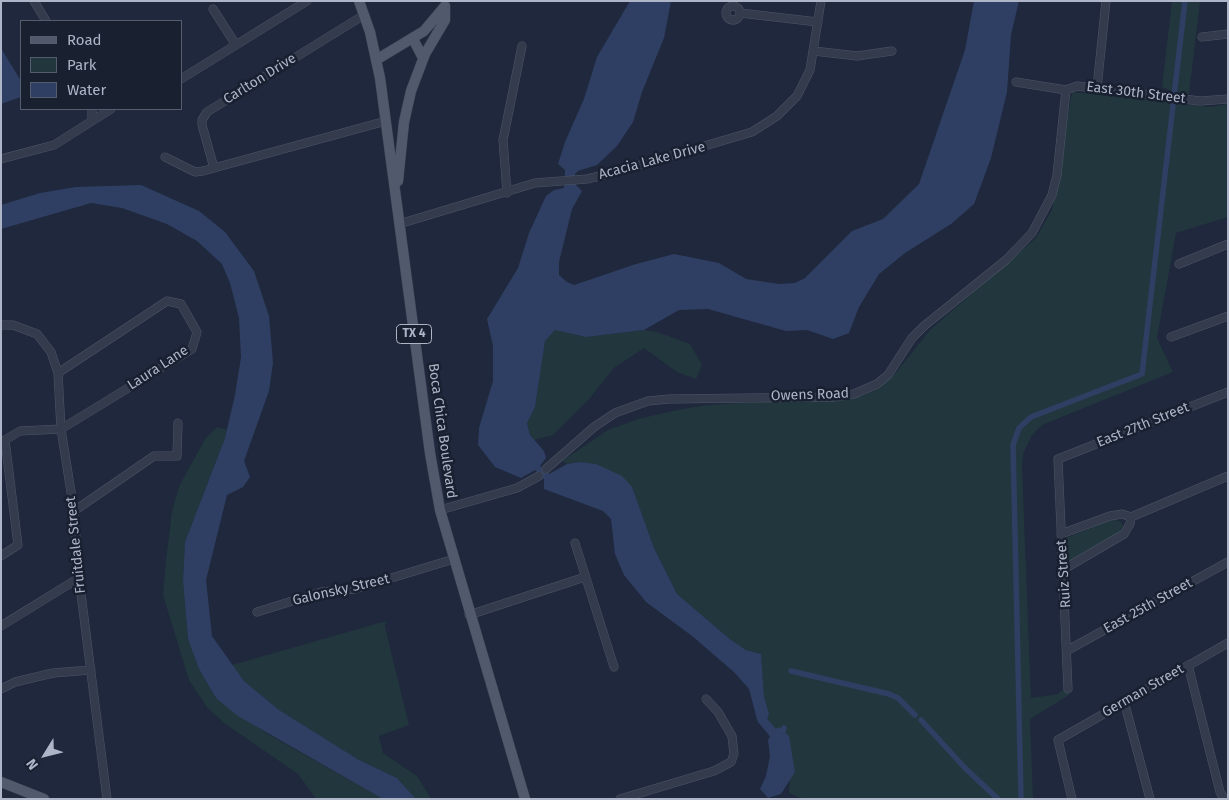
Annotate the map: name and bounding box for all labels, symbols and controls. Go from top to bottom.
legend [20,20,182,110]
text: Road [67,31,102,49]
street label: Carlton Drive [221,50,299,108]
text: Park [67,56,97,74]
street label: East 30th Street [1085,79,1187,107]
text: Water [67,81,106,99]
street label: Acacia Lake Drive [597,139,707,183]
road number: TX 4 [396,324,432,344]
street label: Laura Lane [124,342,192,394]
street label: Boca Chica Boulevard [424,362,460,500]
street label: Owens Road [771,385,849,405]
street label: East 27th Street [1094,399,1192,451]
street label: Fruitdale Street [63,495,89,595]
street label: Ruiz Street [1053,539,1075,609]
street label: Galonsky Street [291,571,391,609]
street label: East 25th Street [1101,575,1195,637]
street label: German Street [1099,661,1187,721]
north arrow [20,730,70,780]
text: N [23,755,42,773]

